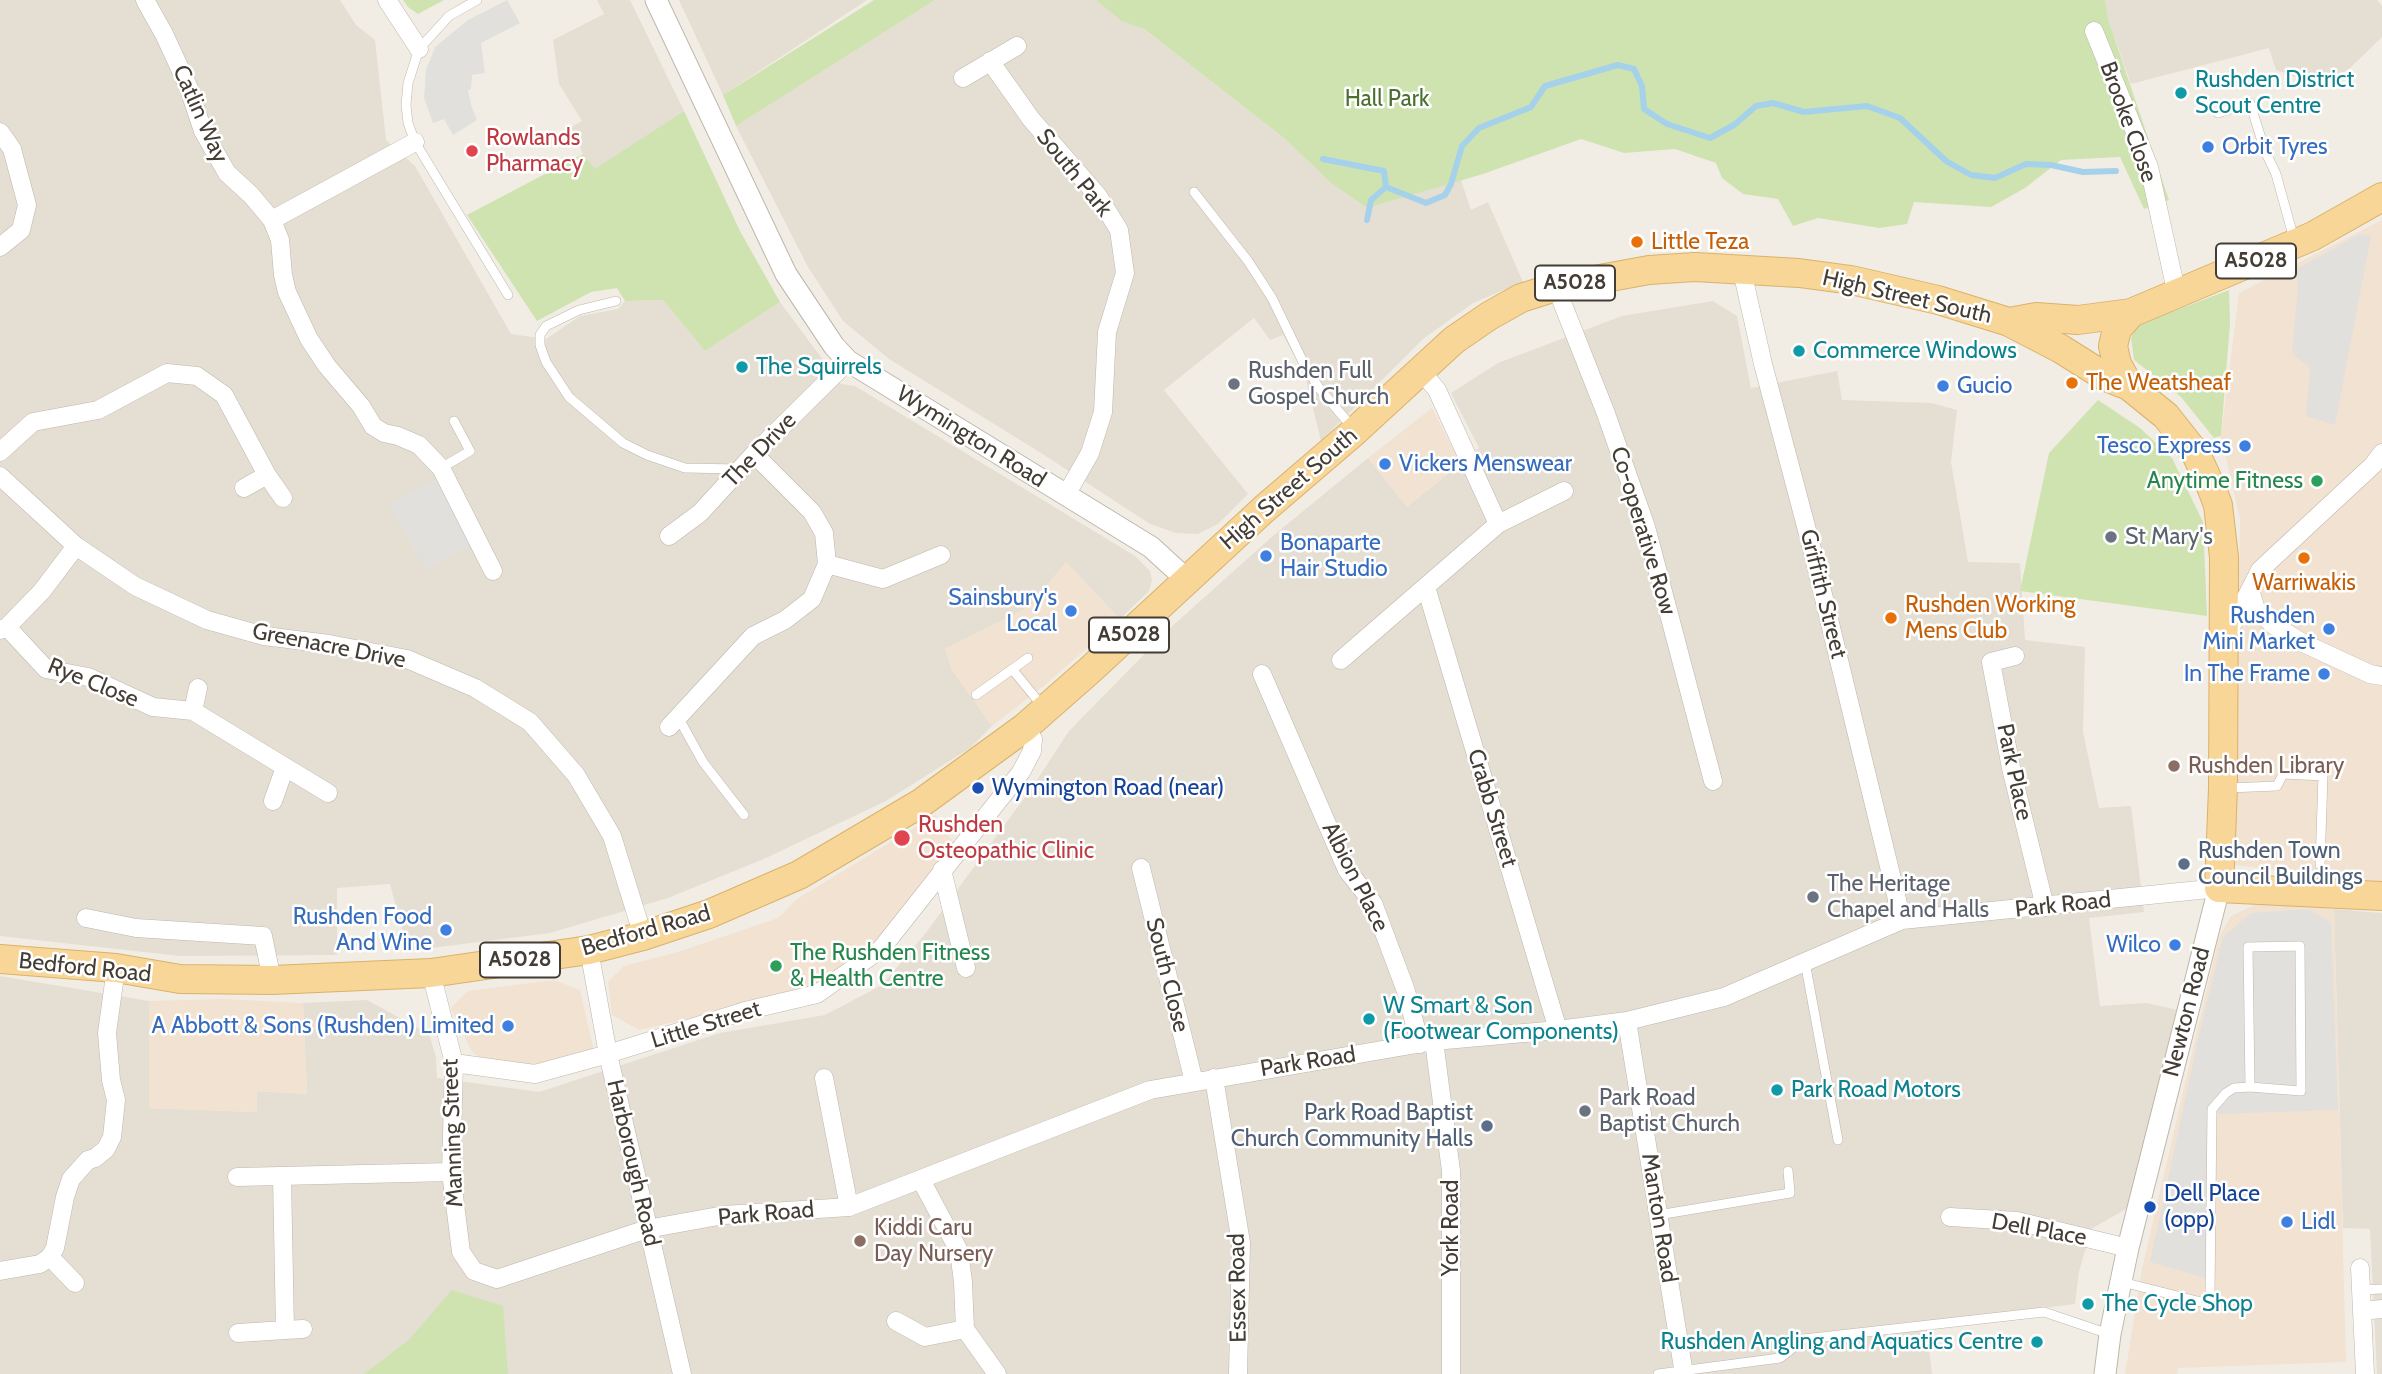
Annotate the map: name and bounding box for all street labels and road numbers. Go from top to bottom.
street label: Brooke Close [2093,58,2163,186]
street label: Catlin Way [166,61,234,167]
street label: South Park [1030,124,1118,222]
road number: A5028 [2216,244,2296,278]
street label: High Street South [1820,264,1994,330]
road number: A5028 [1535,266,1615,300]
street label: Wymington Road [891,380,1051,494]
street label: The Drive [718,407,802,493]
street label: High Street South [1215,422,1363,556]
street label: Co-operative Row [1604,443,1682,619]
street label: Griffith Street [1794,527,1852,661]
street label: Greenacre Drive [250,618,408,674]
road number: A5028 [1089,618,1169,652]
street label: Rye Close [44,652,142,714]
street label: Park Place [1990,721,2038,823]
street label: Crabb Street [1461,746,1523,870]
street label: Albion Place [1316,818,1394,936]
street label: Park Road [2014,886,2112,924]
street label: Bedford Road [578,899,714,963]
street label: South Close [1139,915,1195,1035]
road number: A5028 [480,942,560,978]
street label: Newton Road [2158,944,2216,1080]
street label: Bedford Road [17,947,153,989]
street label: Little Street [648,995,764,1055]
street label: Park Road [1258,1041,1358,1083]
street label: Manning Street [437,1058,469,1208]
street label: Harborough Road [600,1077,666,1249]
street label: Manton Road [1635,1151,1683,1285]
street label: York Road [1437,1180,1465,1276]
street label: Park Road [717,1196,815,1232]
street label: Dell Place [1989,1208,2089,1252]
street label: Essex Road [1223,1233,1253,1343]

